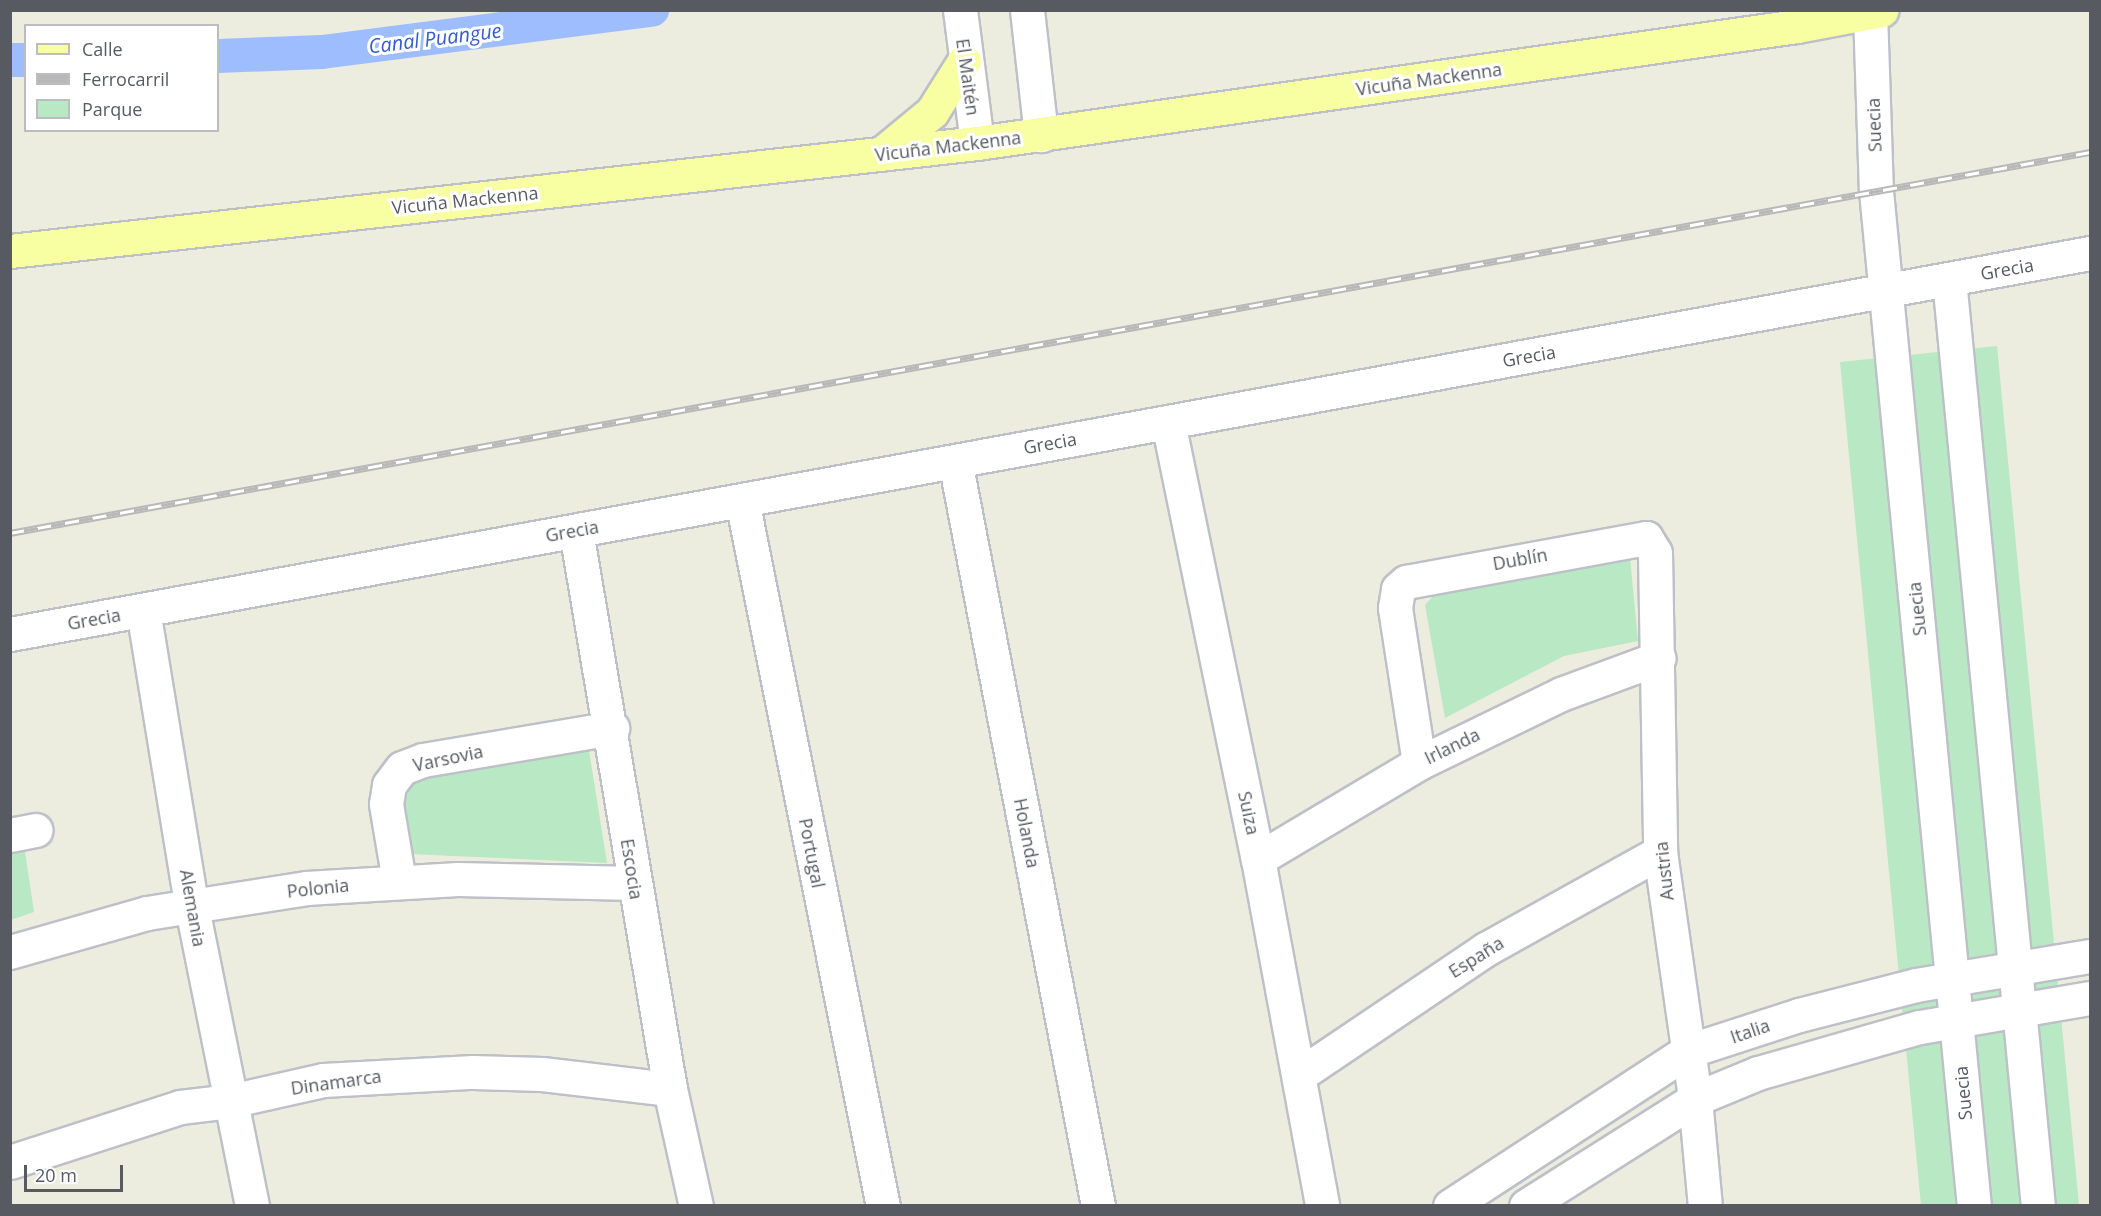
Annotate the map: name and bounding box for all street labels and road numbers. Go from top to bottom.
street label: El Maitén [952,37,984,117]
street label: Vicuña Mackenna [1355,58,1503,100]
street label: Suecia [1862,98,1886,152]
street label: Vicuña Mackenna [874,126,1022,166]
street label: Vicuña Mackenna [391,182,539,218]
street label: Grecia [1979,254,2035,284]
street label: Grecia [1501,341,1557,371]
street label: Grecia [1022,428,1078,458]
street label: Grecia [544,516,600,546]
street label: Dublín [1491,544,1549,574]
street label: Suecia [1903,581,1931,637]
street label: Grecia [66,604,122,634]
street label: Irlanda [1421,723,1483,769]
street label: Varsovia [411,740,485,776]
street label: Suiza [1234,789,1264,837]
street label: Holanda [1010,796,1044,870]
street label: Portugal [795,816,829,890]
street label: Escocia [617,837,647,901]
street label: Austria [1650,840,1678,902]
street label: Alemania [176,868,210,948]
street label: Polonia [286,874,350,902]
street label: España [1445,932,1507,982]
street label: Italia [1727,1014,1773,1048]
street label: Dinamarca [289,1065,383,1099]
street label: Suecia [1950,1065,1976,1121]

